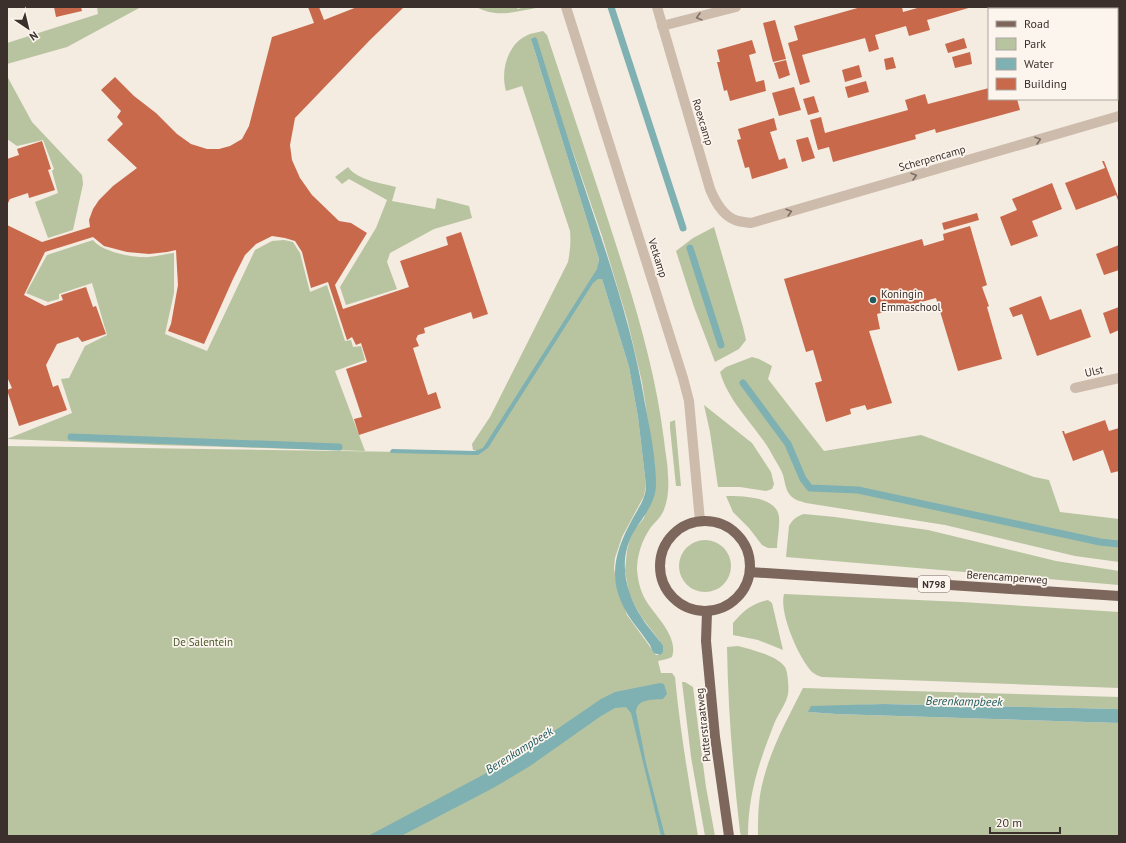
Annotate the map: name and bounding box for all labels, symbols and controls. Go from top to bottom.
north arrow [8,8,48,48]
legend [988,8,1118,100]
one-way arrow [696,12,703,21]
text: Road [1024,16,1049,31]
text: N [27,28,41,44]
text: Park [1024,36,1046,51]
text: Water [1024,56,1054,71]
text: Building [1024,76,1067,91]
street label: Roexcamp [689,97,717,147]
one-way arrow [1035,136,1042,145]
street label: Scherpencamp [897,142,967,174]
one-way arrow [910,172,917,181]
one-way arrow [785,208,792,217]
street label: Vetkamp [645,236,671,279]
place label: Koningin Emmaschool [881,287,942,314]
marker: Koningin Emmaschool [868,295,878,305]
street label: Ulst [1083,362,1105,380]
street label: Berencamperweg [966,567,1048,587]
road number: N798 [918,576,950,592]
park label: De Salentein [173,635,233,649]
street label: Putterstraatweg [692,687,714,763]
water label: Berenkampbeek [925,693,1003,709]
water label: Berenkampbeek [482,723,556,777]
scale bar [990,809,1060,835]
text: 20 m [996,815,1022,830]

